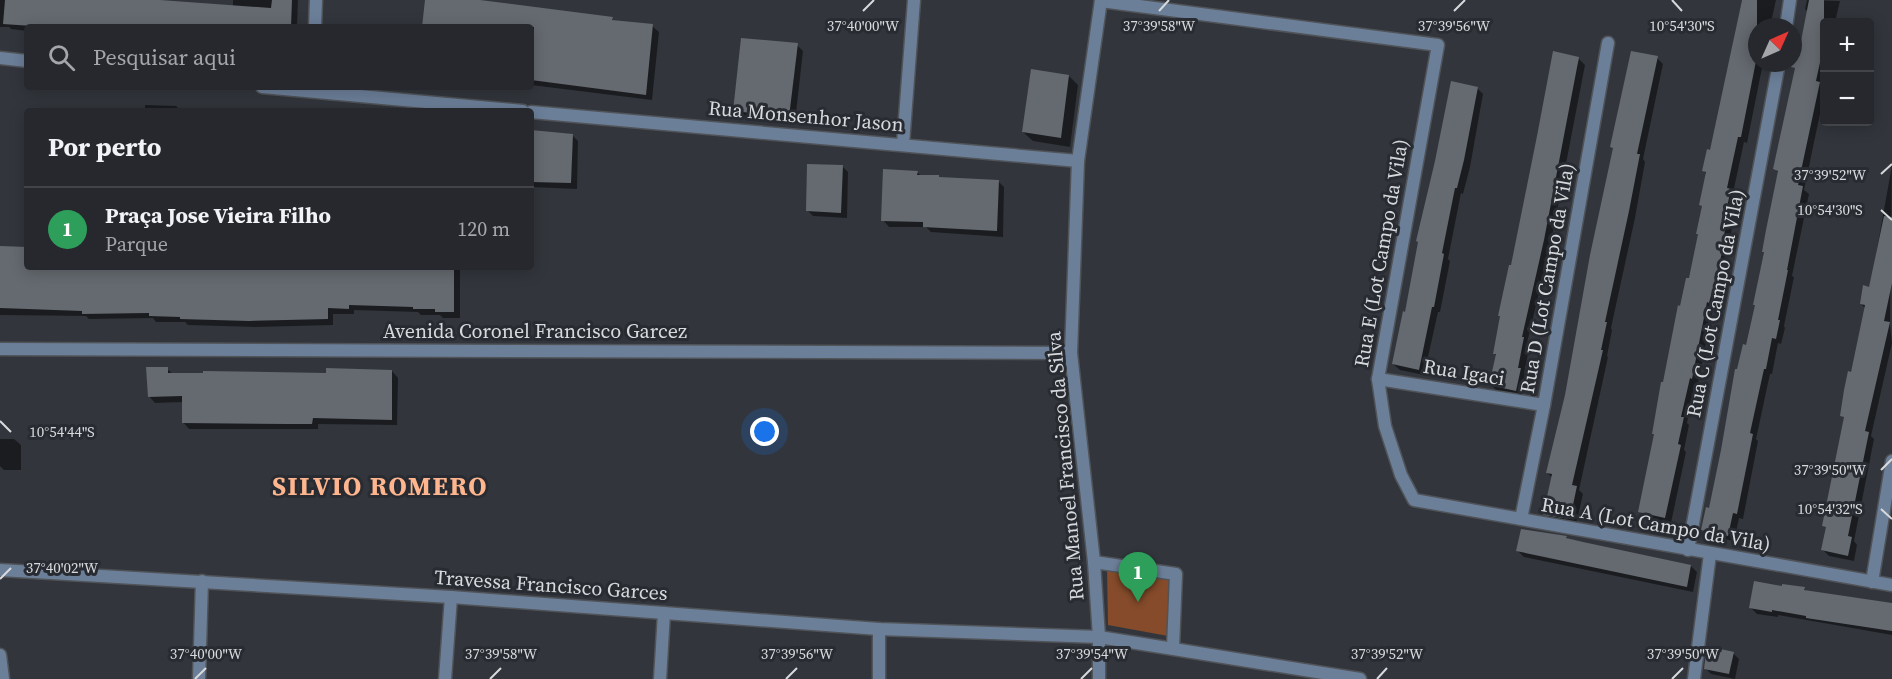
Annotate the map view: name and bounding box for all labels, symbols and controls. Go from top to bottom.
text: 37°40'00"W [827,15,900,36]
text: 37°39'58"W [1123,15,1196,36]
text: 37°39'56"W [1418,15,1491,36]
text: 10°54'30"S [1649,15,1715,36]
north arrow [1748,18,1802,72]
map controls [1820,18,1874,126]
button: + [1820,18,1874,72]
search box [24,24,534,90]
icon: search [45,41,78,74]
text: Pesquisar aqui [93,42,236,72]
button: − [1820,72,1874,126]
street label: Rua Monsenhor Jason [707,94,905,138]
text: Por perto [48,129,162,165]
street label: Rua E (Lot Campo da Vila) [1347,137,1415,369]
street label: Rua D (Lot Campo da Vila) [1513,161,1581,395]
text: 37°39'52"W [1794,164,1867,185]
street label: Rua C (Lot Campo da Vila) [1679,187,1751,419]
text: 10°54'30"S [1797,199,1863,220]
text: Praça Jose Vieira Filho [105,200,331,230]
text: 1 [62,215,73,243]
text: 120 m [457,215,510,243]
text: Parque [105,230,168,258]
street label: Avenida Coronel Francisco Garcez [383,317,687,345]
street label: Rua Manoel Francisco da Silva [1039,329,1091,602]
street label: Rua Igaci [1421,352,1507,392]
your location [750,417,779,446]
text: 10°54'44"S [29,421,95,442]
text: 37°39'50"W [1794,459,1867,480]
district label: SILVIO ROMERO [272,468,488,504]
street label: Rua A (Lot Campo da Vila) [1539,490,1773,558]
text: 10°54'32"S [1797,498,1863,519]
pin: 1 [1118,552,1158,602]
text: 37°40'02"W [26,557,99,578]
street label: Travessa Francisco Garces [433,563,669,607]
text: 37°40'00"W [170,643,243,664]
text: 37°39'58"W [465,643,538,664]
text: 37°39'56"W [761,643,834,664]
text: 37°39'54"W [1056,643,1129,664]
text: 37°39'52"W [1351,643,1424,664]
text: 37°39'50"W [1647,643,1720,664]

